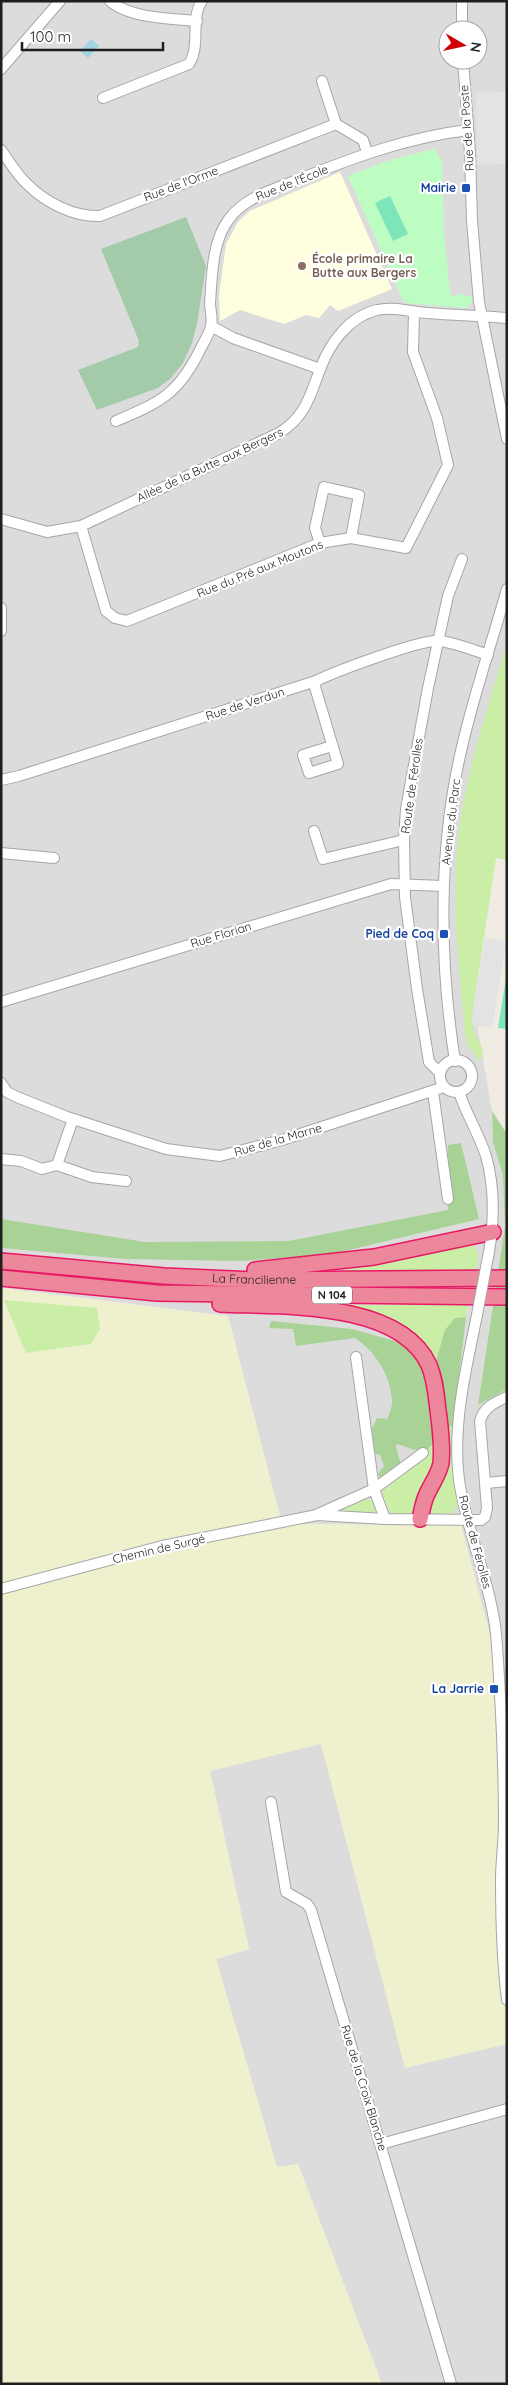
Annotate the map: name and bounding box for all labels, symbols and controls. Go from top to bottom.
scale bar [22,20,164,52]
north arrow [438,20,488,70]
text: 100 m [30,27,71,46]
text: N [466,41,486,54]
street label: Rue de la Poste [456,84,477,172]
street label: Rue de l'École [253,161,330,204]
street label: Rue de l'Orme [141,162,220,205]
place label: Mairie [421,180,456,195]
marker: Mairie [460,182,472,194]
place label: École primaire La Butte aux Bergers [312,251,416,280]
marker: École primaire La Butte aux Bergers [296,260,308,272]
street label: Allée de la Butte aux Bergers [134,424,286,505]
street label: Rue du Pré aux Moutons [194,536,325,601]
street label: Rue de Verdun [203,684,286,723]
street label: Route de Férolles [397,737,426,835]
street label: Avenue du Parc [438,778,463,866]
street label: Rue Florian [189,918,253,951]
place label: Pied de Coq [365,926,434,941]
marker: Pied de Coq [438,928,450,940]
street label: Rue de la Marne [232,1120,324,1159]
street label: La Francilienne [212,1270,296,1287]
road number: N 104 [312,1286,352,1304]
street label: Route de Férolles [456,1493,495,1591]
street label: Chemin de Surgé [111,1531,207,1566]
place label: La Jarrie [432,1681,484,1696]
marker: La Jarrie [488,1683,500,1695]
street label: Rue de la Croix Blanche [338,2023,391,2153]

